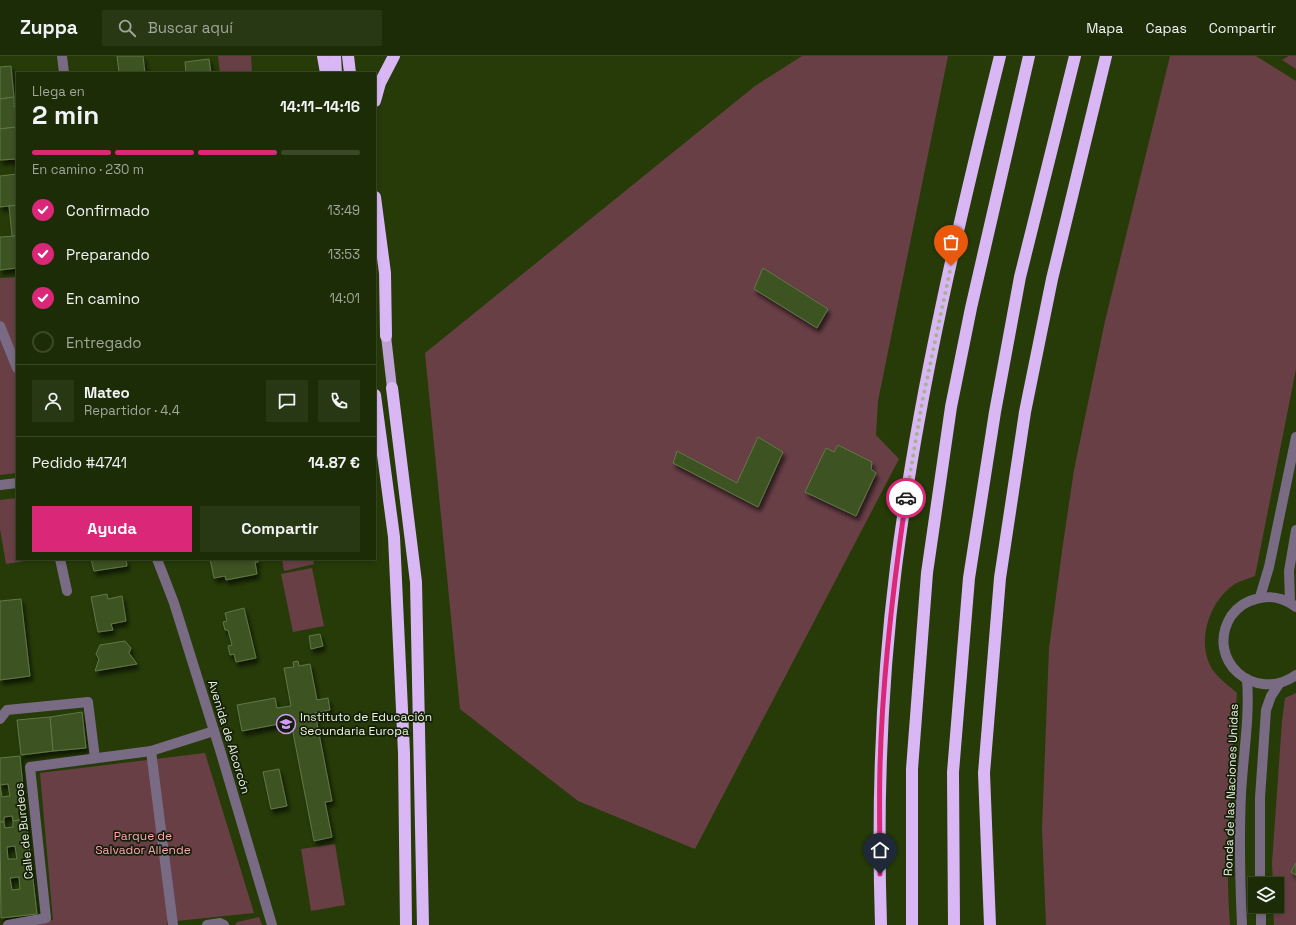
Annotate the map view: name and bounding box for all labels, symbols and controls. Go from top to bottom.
search box [102,10,382,46]
text: Zuppa [20,15,78,40]
icon: search [116,17,138,39]
text: Buscar aquí [148,18,233,37]
text: Mapa [1086,19,1123,37]
text: Capas [1145,19,1187,37]
text: Compartir [1209,19,1276,37]
text: Llega en [32,83,85,100]
text: 14:11–14:16 [280,97,360,116]
text: 2 min [32,98,99,132]
text: En camino · 230 m [32,161,144,178]
icon: check [32,199,54,221]
text: Confirmado [66,201,150,220]
text: 13:49 [327,202,360,219]
pin [934,225,968,266]
icon: bag [940,231,962,253]
icon: check [32,243,54,265]
text: Preparando [66,245,150,264]
text: 13:53 [328,246,360,263]
icon: check [32,287,54,309]
text: En camino [66,289,140,308]
text: 14:01 [329,290,360,307]
text: Entregado [66,333,142,352]
button: person [32,380,74,422]
button: chat [266,380,308,422]
button: phone [318,380,360,422]
text: Mateo [84,383,130,402]
text: Repartidor · 4.4 [84,402,180,419]
text: Pedido #4741 [32,453,127,472]
text: 14.87 € [308,453,360,472]
courier [886,478,926,518]
icon: car [895,487,917,509]
button: Ayuda [32,506,192,552]
button: Compartir [200,506,360,552]
street label: Avenida de Alcorcón [204,678,254,796]
street label: Ronda de las Naciones Unidas [1220,704,1242,876]
place label: Instituto de Educación Secundaria Europa [300,709,432,739]
school or university icon: Instituto de Educación Secundaria Europa [275,713,297,735]
street label: Calle de Burdeos [11,782,37,880]
park label: Parque de Salvador Allende [95,828,191,858]
pin [863,833,897,874]
icon: home [869,839,891,861]
map controls [1248,877,1284,913]
button: layers [1248,877,1284,913]

